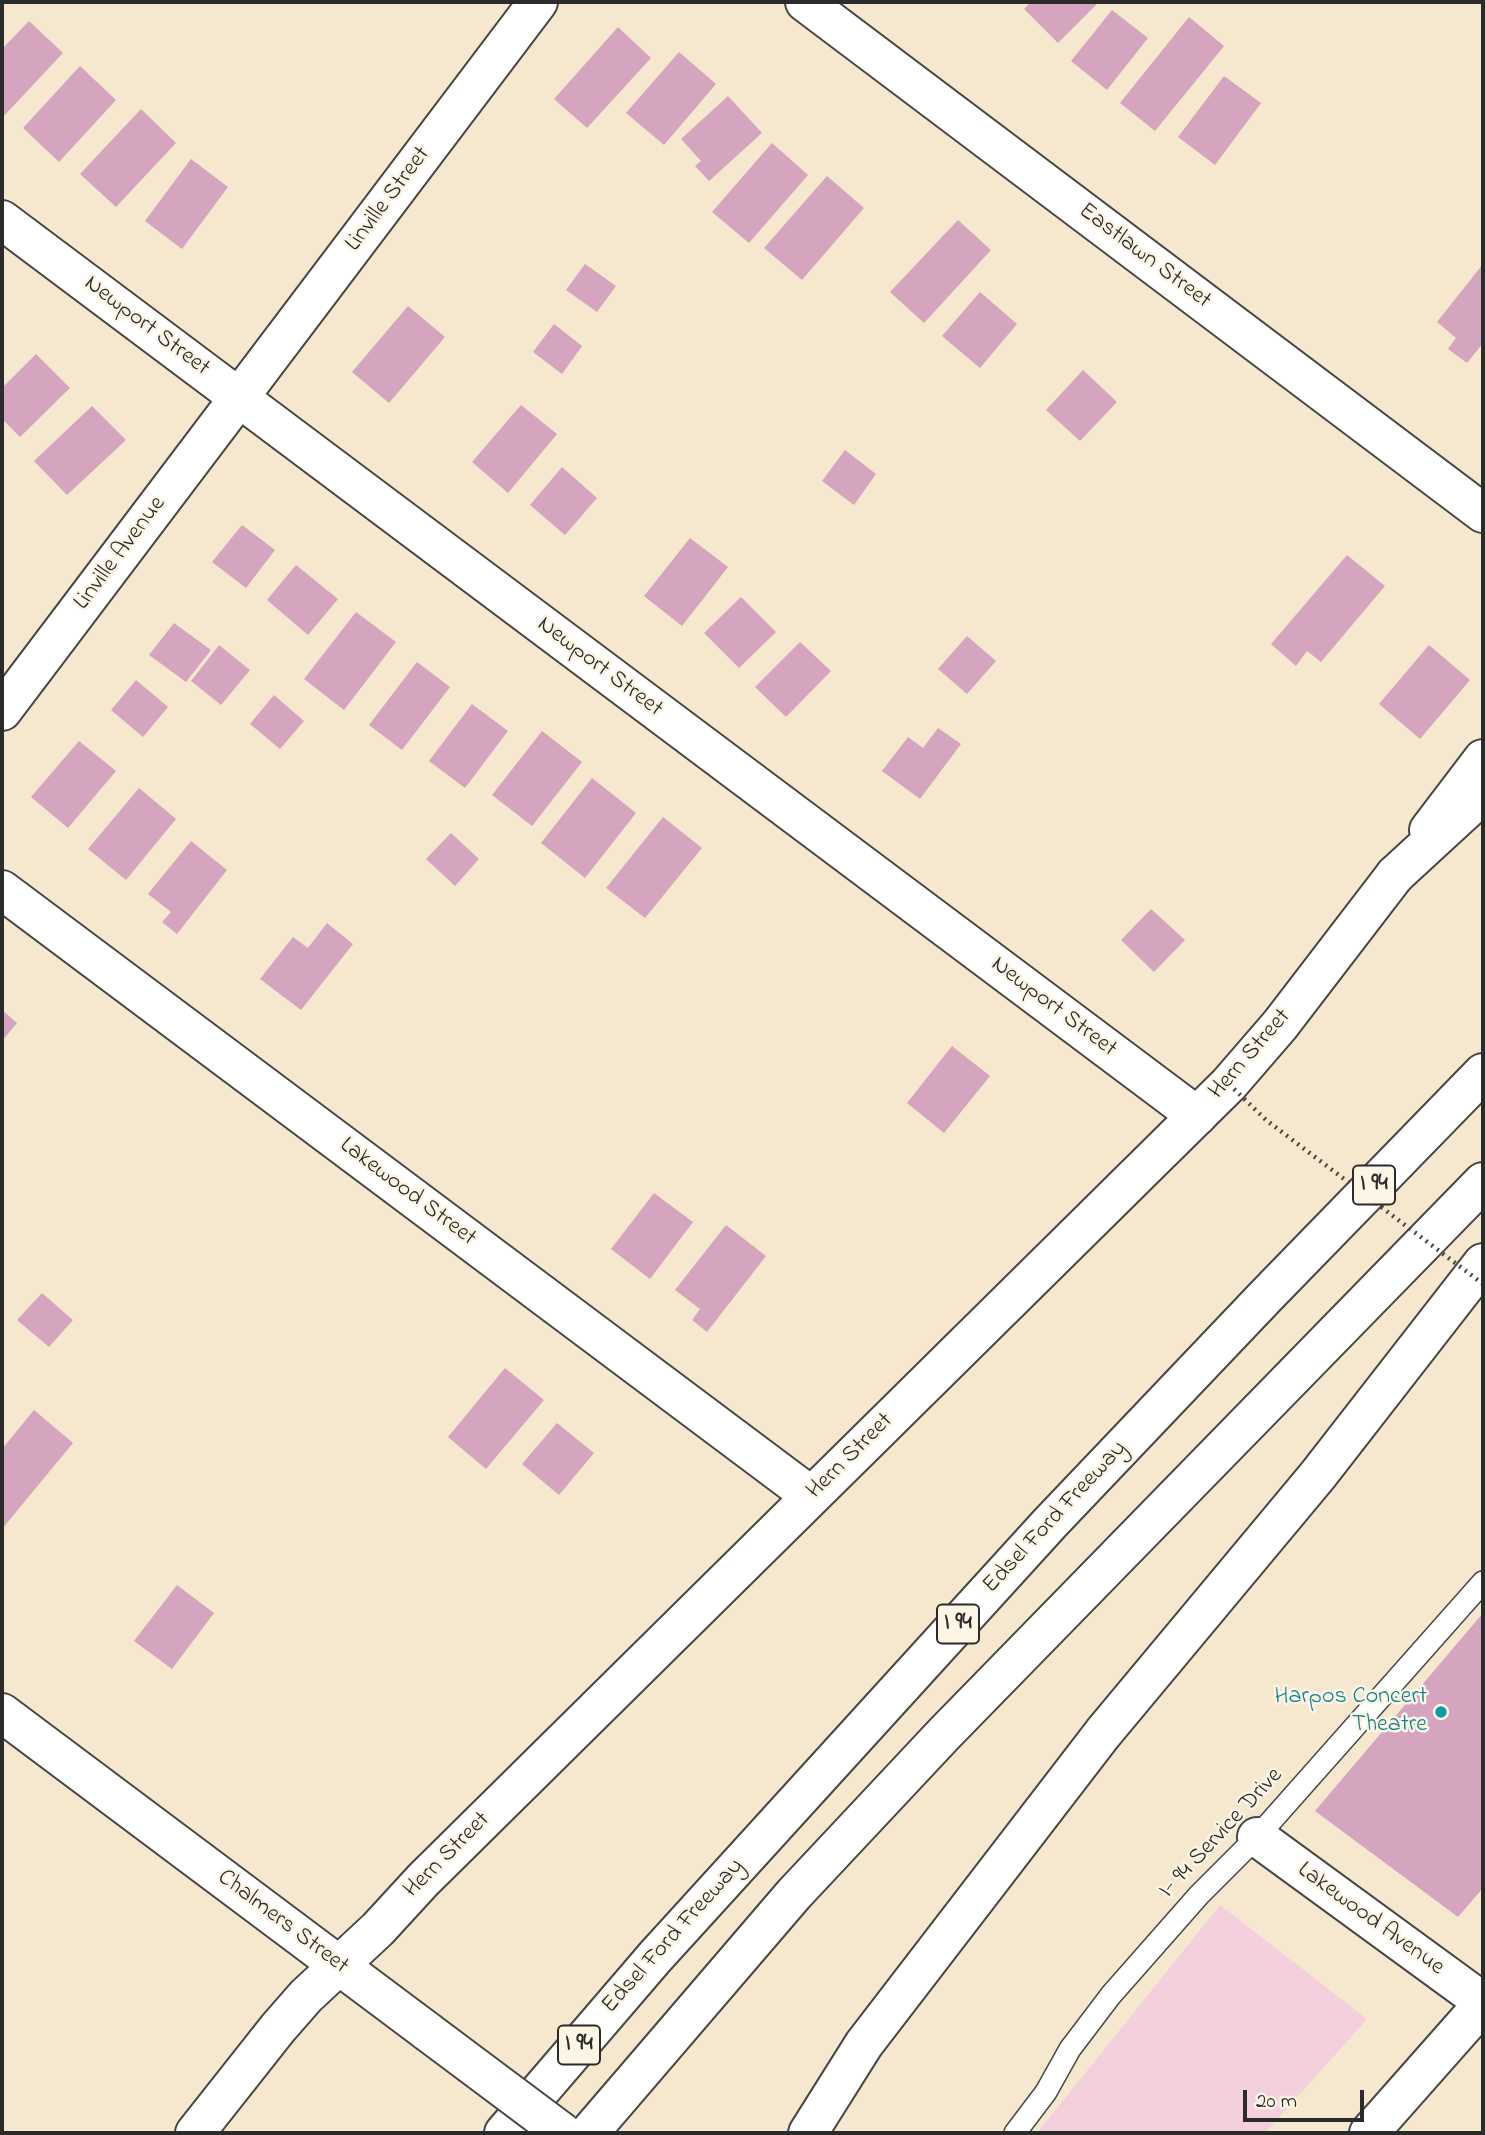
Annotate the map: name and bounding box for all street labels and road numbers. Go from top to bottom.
street label: Linville Street [340,142,438,258]
street label: Eastlawn Street [1072,198,1216,316]
street label: Newport Street [77,270,215,384]
street label: Linville Avenue [69,491,173,617]
street label: Newport Street [530,611,668,725]
street label: Newport Street [984,951,1122,1065]
street label: Hern Street [1204,1004,1298,1106]
street label: Lakewood Street [333,1132,481,1254]
road number: I 94 [1353,1166,1395,1204]
street label: Hern Street [802,1408,900,1506]
street label: Edsel Ford Freeway [978,1436,1134,1600]
road number: I 94 [937,1604,979,1644]
street label: I- 94 Service Drive [1154,1763,1290,1905]
street label: Hern Street [399,1807,497,1905]
street label: Edsel Ford Freeway [597,1854,751,2020]
street label: Lakewood Avenue [1291,1857,1449,1983]
street label: Chalmers Street [211,1864,353,1982]
road number: I 94 [558,2026,600,2064]

